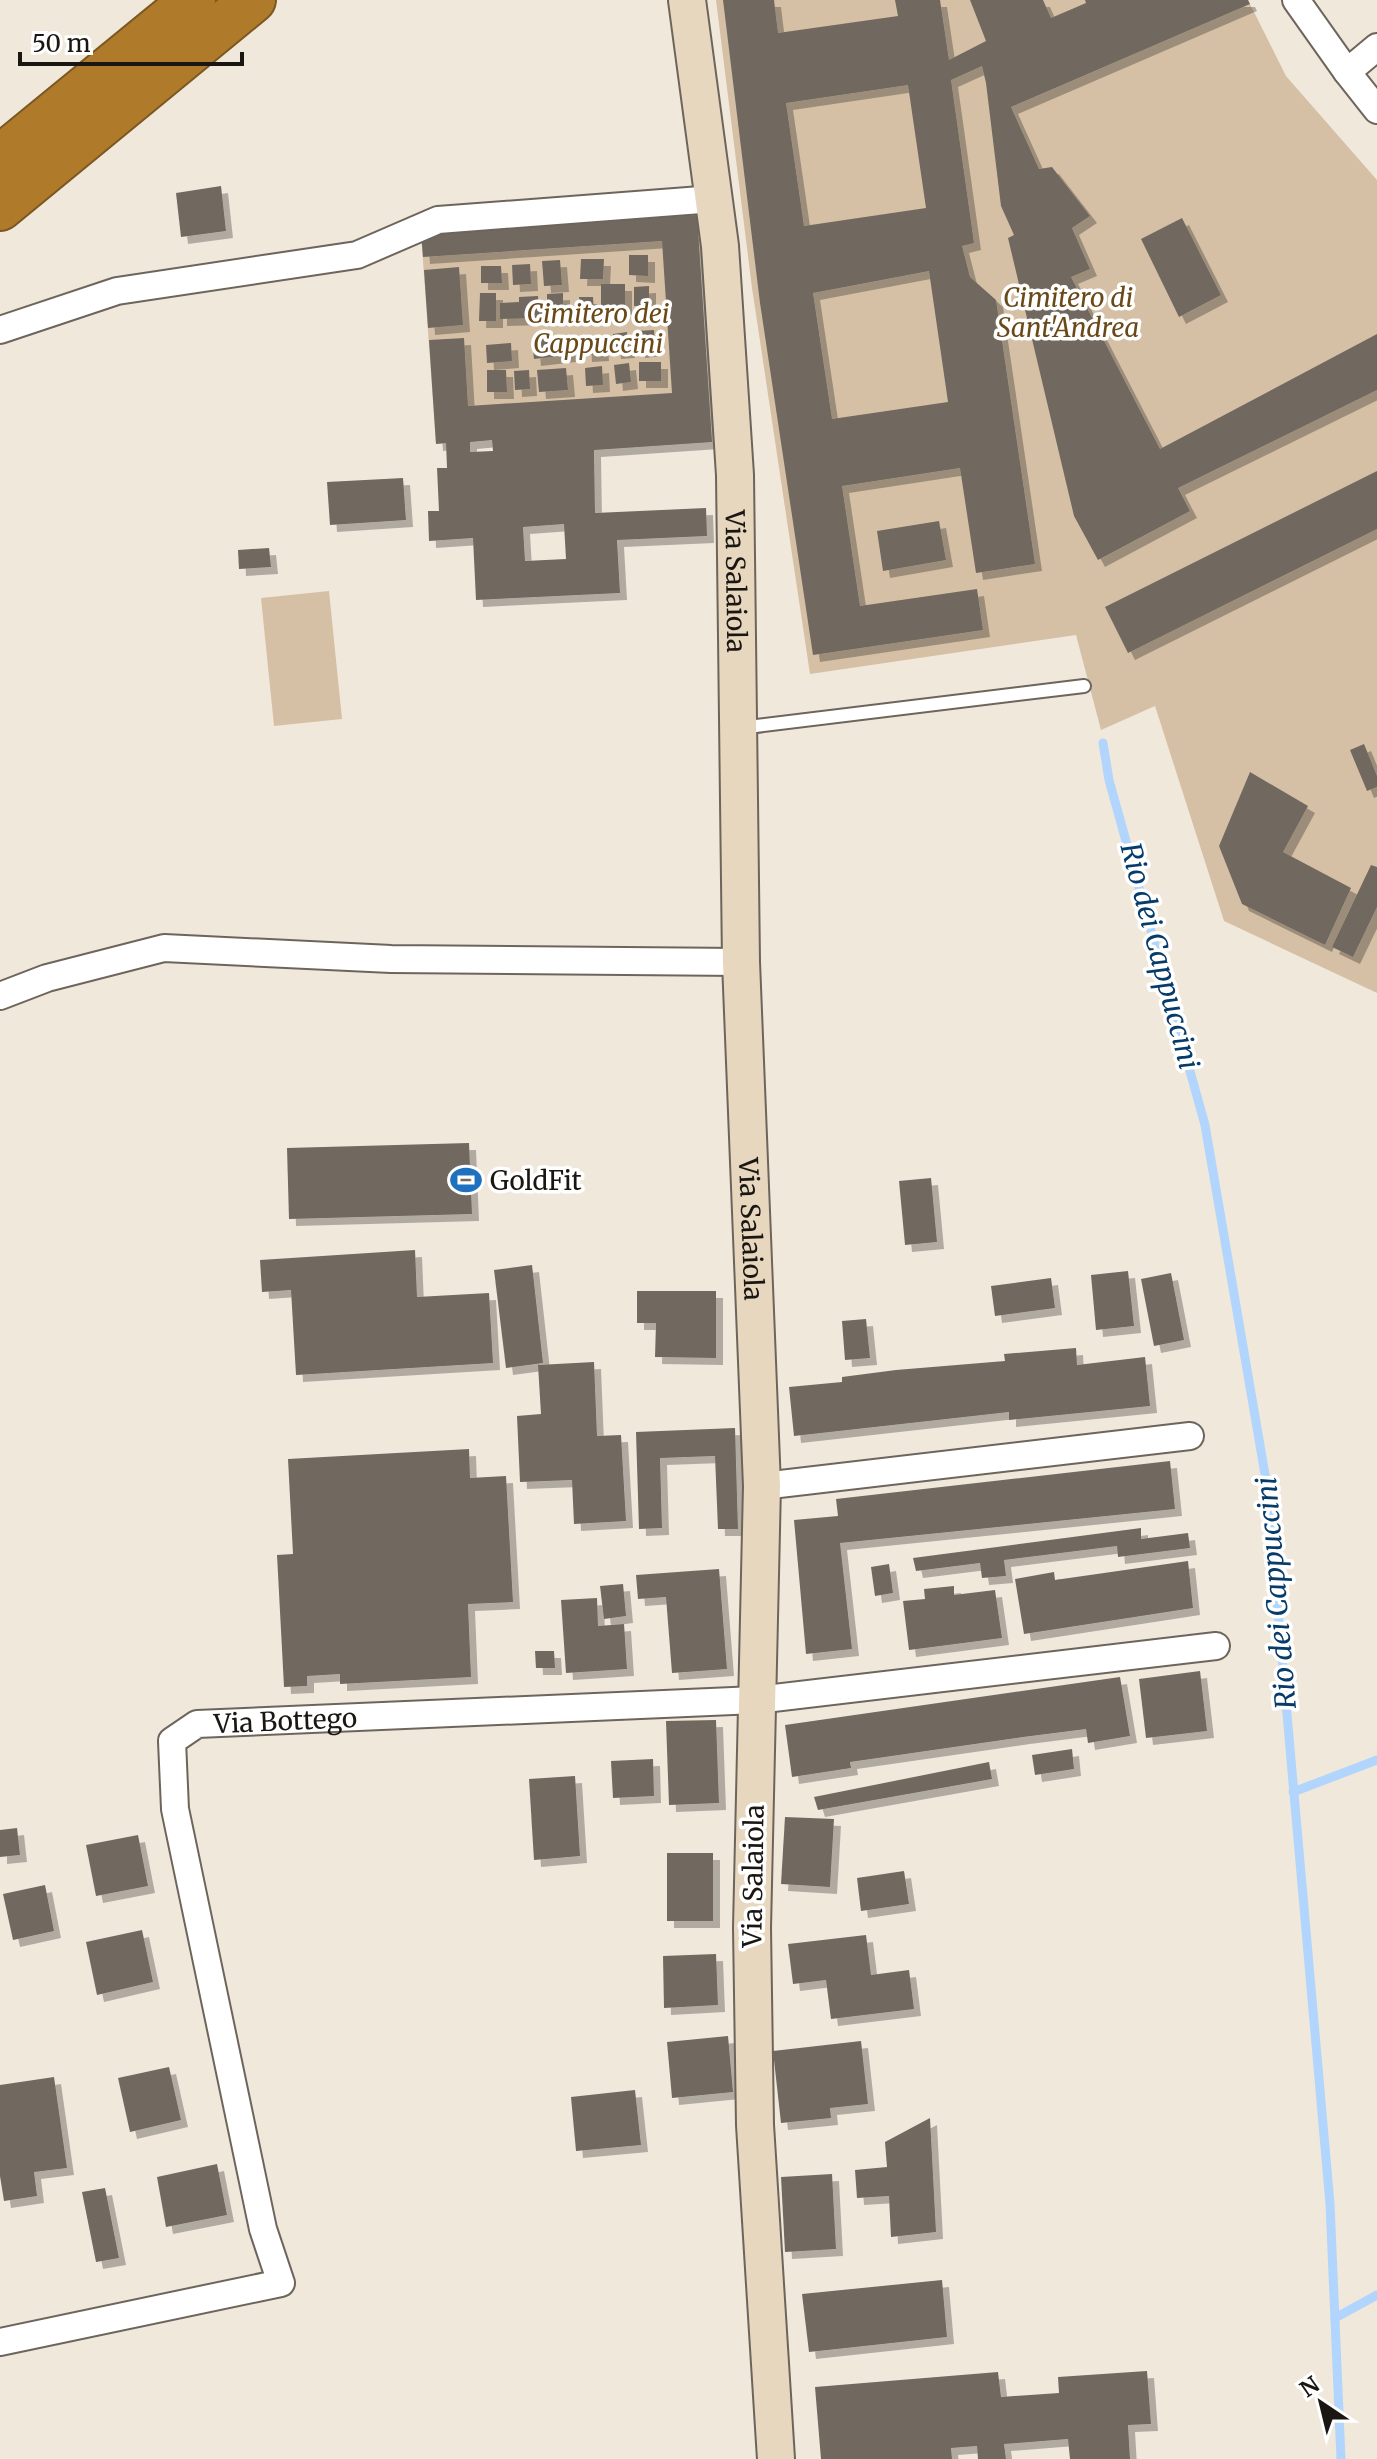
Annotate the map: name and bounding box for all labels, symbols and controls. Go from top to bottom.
scale bar [20,16,242,66]
text: 50 m [32,28,91,59]
park label: Cimitero di Sant'Andrea [997,281,1139,344]
park label: Cimitero dei Cappuccini [527,297,669,360]
street label: Via Salaiola [719,509,754,653]
water label: Rio dei Cappuccini [1112,839,1208,1073]
street label: Via Salaiola [732,1156,771,1301]
sports icon: GoldFit [449,1163,483,1197]
place label: GoldFit [490,1164,582,1197]
water label: Rio dei Cappuccini [1248,1475,1304,1711]
street label: Via Bottego [212,1701,358,1740]
street label: Via Salaiola [735,1804,771,1949]
north arrow [1281,2363,1361,2443]
text: N [1294,2370,1325,2403]

